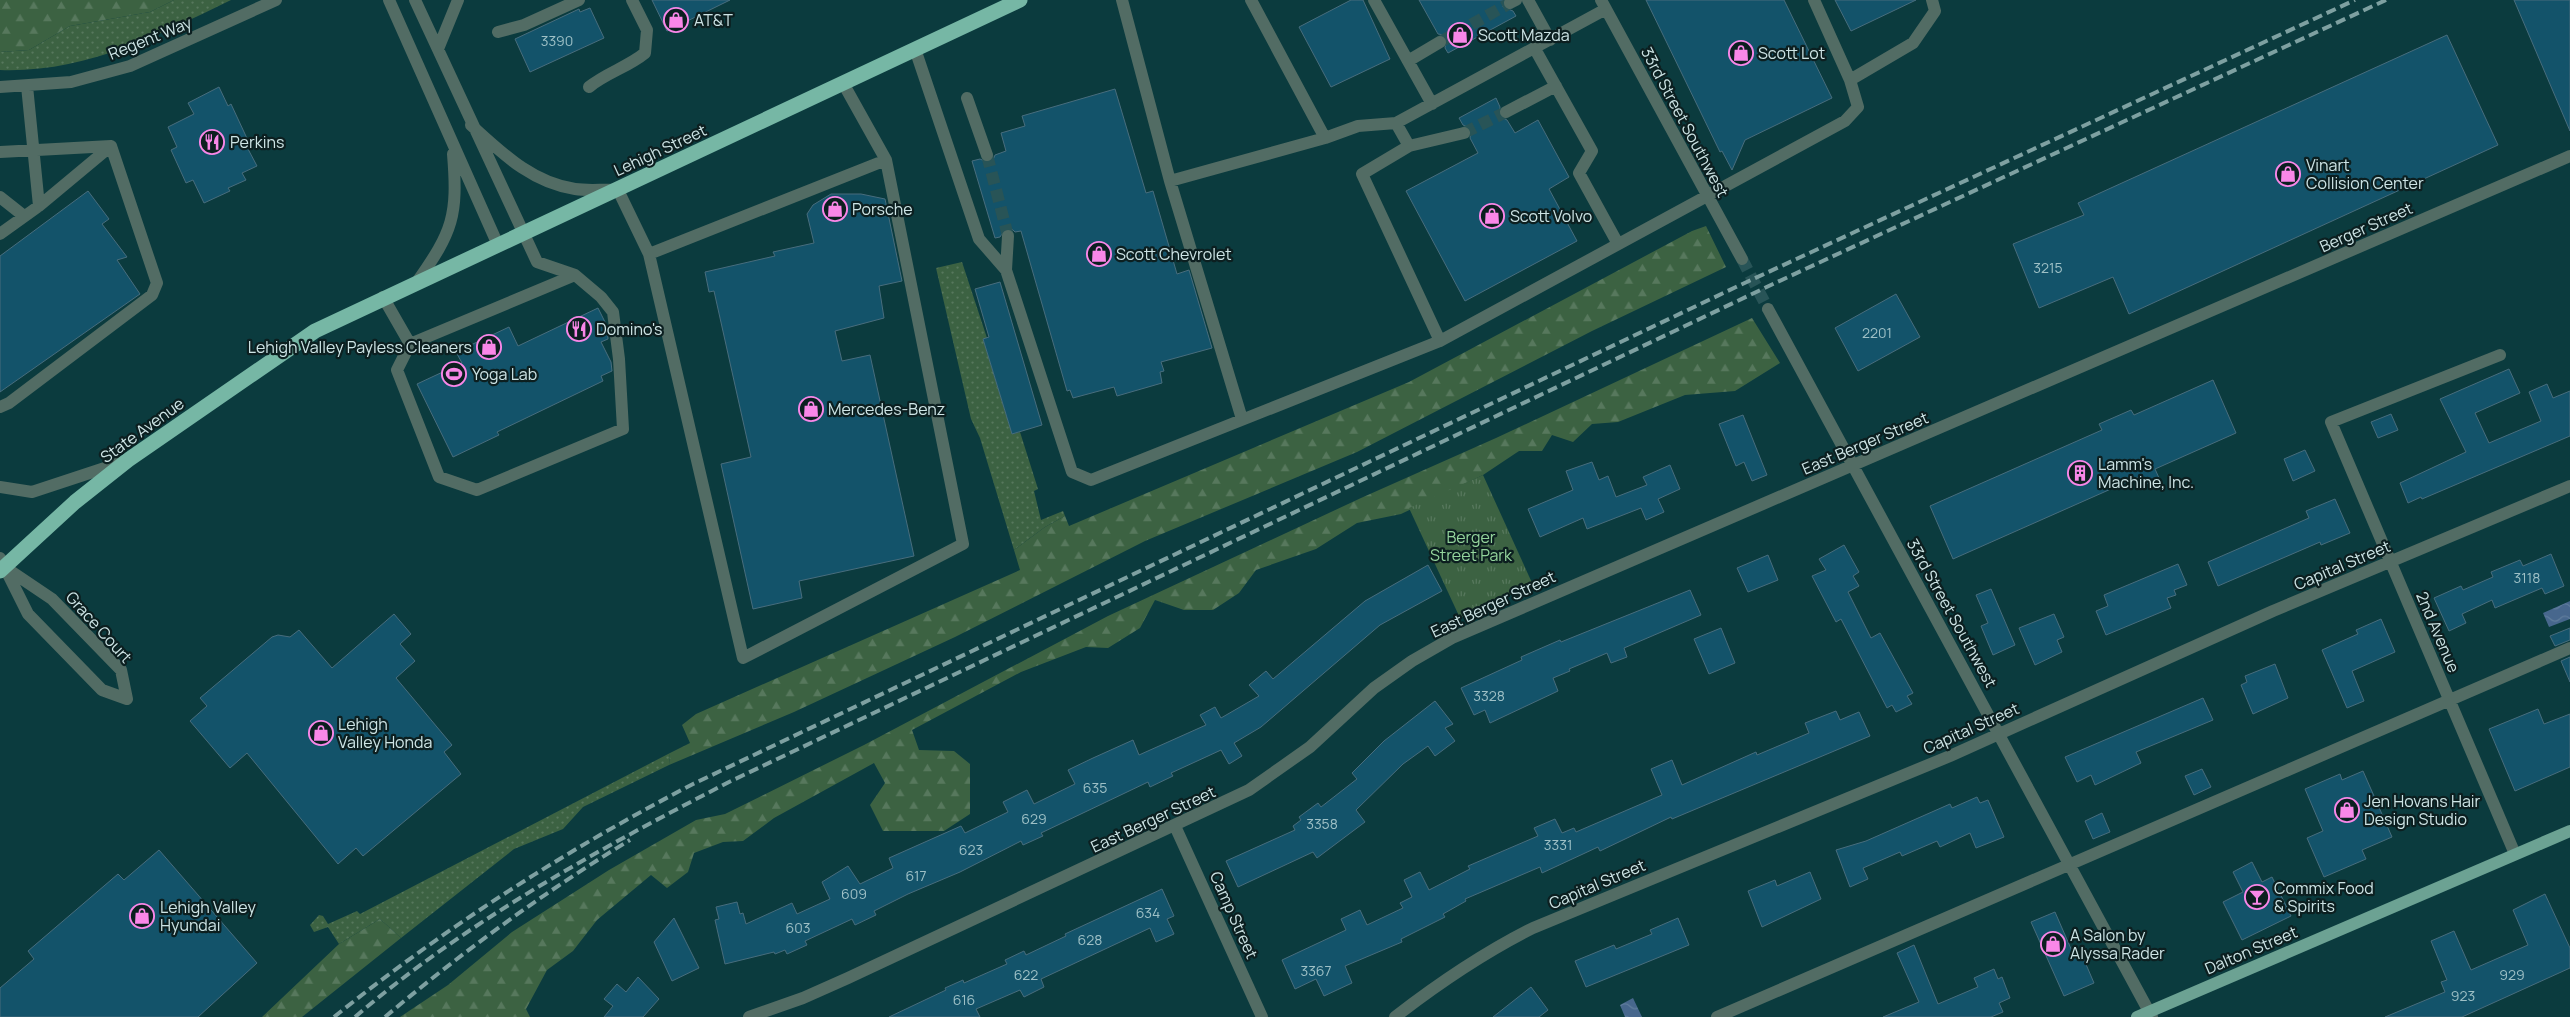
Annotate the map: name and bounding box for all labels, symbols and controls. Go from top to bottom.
shop icon: AT&T [663,7,689,33]
place label: AT&T [694,9,733,31]
street label: Regent Way [105,11,196,65]
shop icon: Scott Mazda [1447,22,1473,48]
place label: Scott Mazda [1478,24,1570,46]
house number: 3390 [541,31,573,50]
shop icon: Scott Lot [1728,40,1754,66]
place label: Scott Lot [1758,42,1825,64]
street label: 33rd Street Southwest [1636,43,1734,201]
street label: Lehigh Street [610,119,710,181]
restaurant icon: Perkins [199,129,225,155]
place label: Perkins [230,131,284,153]
place label: Vinart Collision Center [2306,154,2424,194]
shop icon: Vinart Collision Center [2275,161,2301,187]
shop icon: Porsche [822,196,848,222]
street label: Berger Street [2316,197,2416,257]
place label: Porsche [852,198,913,220]
shop icon: Scott Volvo [1479,203,1505,229]
place label: Scott Volvo [1510,205,1592,227]
shop icon: Scott Chevrolet [1086,241,1112,267]
place label: Scott Chevrolet [1116,243,1232,265]
house number: 3215 [2033,258,2063,277]
restaurant icon: Domino's [566,316,592,342]
place label: Domino's [596,318,662,340]
house number: 2201 [1862,323,1892,342]
shop icon: Lehigh Valley Payless Cleaners [476,334,502,360]
place label: Lehigh Valley Payless Cleaners [248,336,472,358]
sports icon: Yoga Lab [441,361,467,387]
place label: Yoga Lab [472,363,537,385]
street label: State Avenue [96,392,188,468]
shop icon: Mercedes-Benz [798,396,824,422]
place label: Mercedes-Benz [828,398,945,420]
street label: East Berger Street [1798,406,1932,480]
place label: Lamm's Machine, Inc. [2098,453,2194,493]
building icon: Lamm's Machine, Inc. [2067,460,2093,486]
park label: Berger Street Park [1430,526,1513,566]
street label: 33rd Street Southwest [1902,535,2002,691]
street label: Capital Street [2290,535,2394,595]
street label: East Berger Street [1427,565,1559,643]
house number: 3118 [2514,568,2540,587]
street label: Grace Court [61,586,137,668]
street label: 2nd Avenue [2411,588,2465,676]
house number: 3328 [1473,686,1505,705]
street label: Capital Street [1920,697,2022,759]
place label: Lehigh Valley Honda [338,713,432,753]
shop icon: Lehigh Valley Honda [308,720,334,746]
house number: 635 [1083,778,1107,797]
street label: East Berger Street [1087,780,1219,858]
place label: Jen Hovans Hair Design Studio [2364,790,2481,830]
shop icon: Jen Hovans Hair Design Studio [2334,797,2360,823]
house number: 629 [1021,809,1047,828]
house number: 3358 [1306,814,1338,833]
house number: 3331 [1544,835,1572,854]
house number: 623 [959,840,983,859]
street label: Capital Street [1545,854,1649,914]
house number: 617 [906,866,926,885]
street label: Camp Street [1205,868,1263,962]
place label: Commix Food & Spirits [2274,877,2374,917]
house number: 609 [841,884,867,903]
bar icon: Commix Food & Spirits [2244,884,2270,910]
place label: Lehigh Valley Hyundai [160,896,256,936]
shop icon: Lehigh Valley Hyundai [129,903,155,929]
house number: 634 [1136,903,1160,922]
house number: 603 [786,918,810,937]
street label: Dalton Street [2201,921,2301,979]
place label: A Salon by Alyssa Rader [2070,924,2165,964]
house number: 628 [1078,930,1102,949]
shop icon: A Salon by Alyssa Rader [2040,931,2066,957]
house number: 3367 [1300,961,1332,980]
house number: 622 [1014,965,1038,984]
house number: 929 [2499,965,2525,984]
house number: 923 [2451,986,2475,1005]
house number: 616 [953,990,975,1009]

